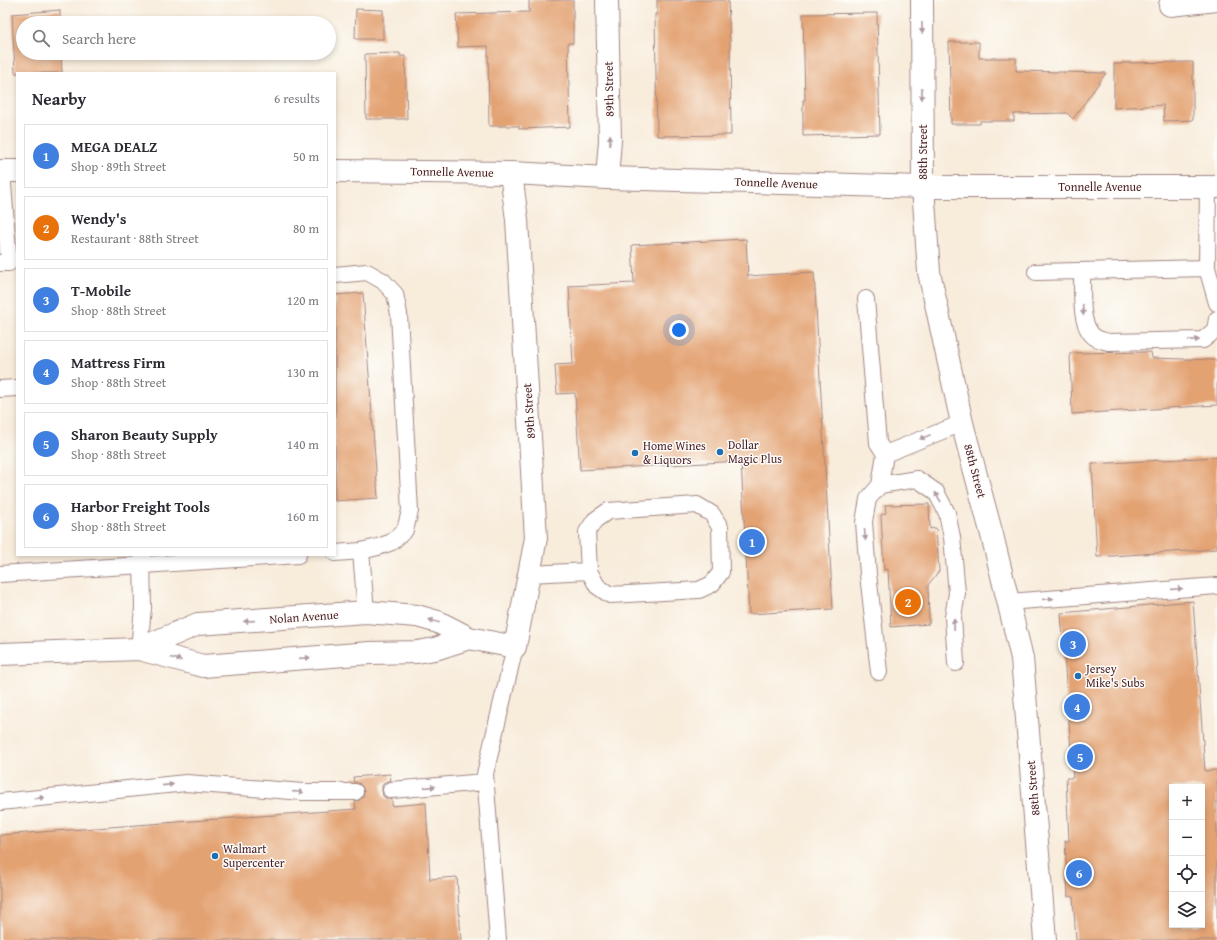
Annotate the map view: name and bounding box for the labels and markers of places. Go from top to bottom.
place label: Dollar Magic Plus [728,436,782,467]
place label: Home Wines & Liquors [643,437,706,468]
marker: Dollar Magic Plus [715,447,725,457]
marker: Home Wines & Liquors [630,448,640,458]
pin: 1 [739,527,765,557]
pin: 2 [895,587,921,617]
pin: 3 [1060,629,1086,659]
place label: Jersey Mike's Subs [1084,660,1145,691]
marker: Jersey Mike's Subs [1073,671,1083,681]
pin: 4 [1064,692,1090,722]
pin: 5 [1067,742,1093,772]
place label: Walmart Supercenter [223,840,285,871]
marker: Walmart Supercenter [210,851,220,861]
pin: 6 [1066,858,1092,888]

